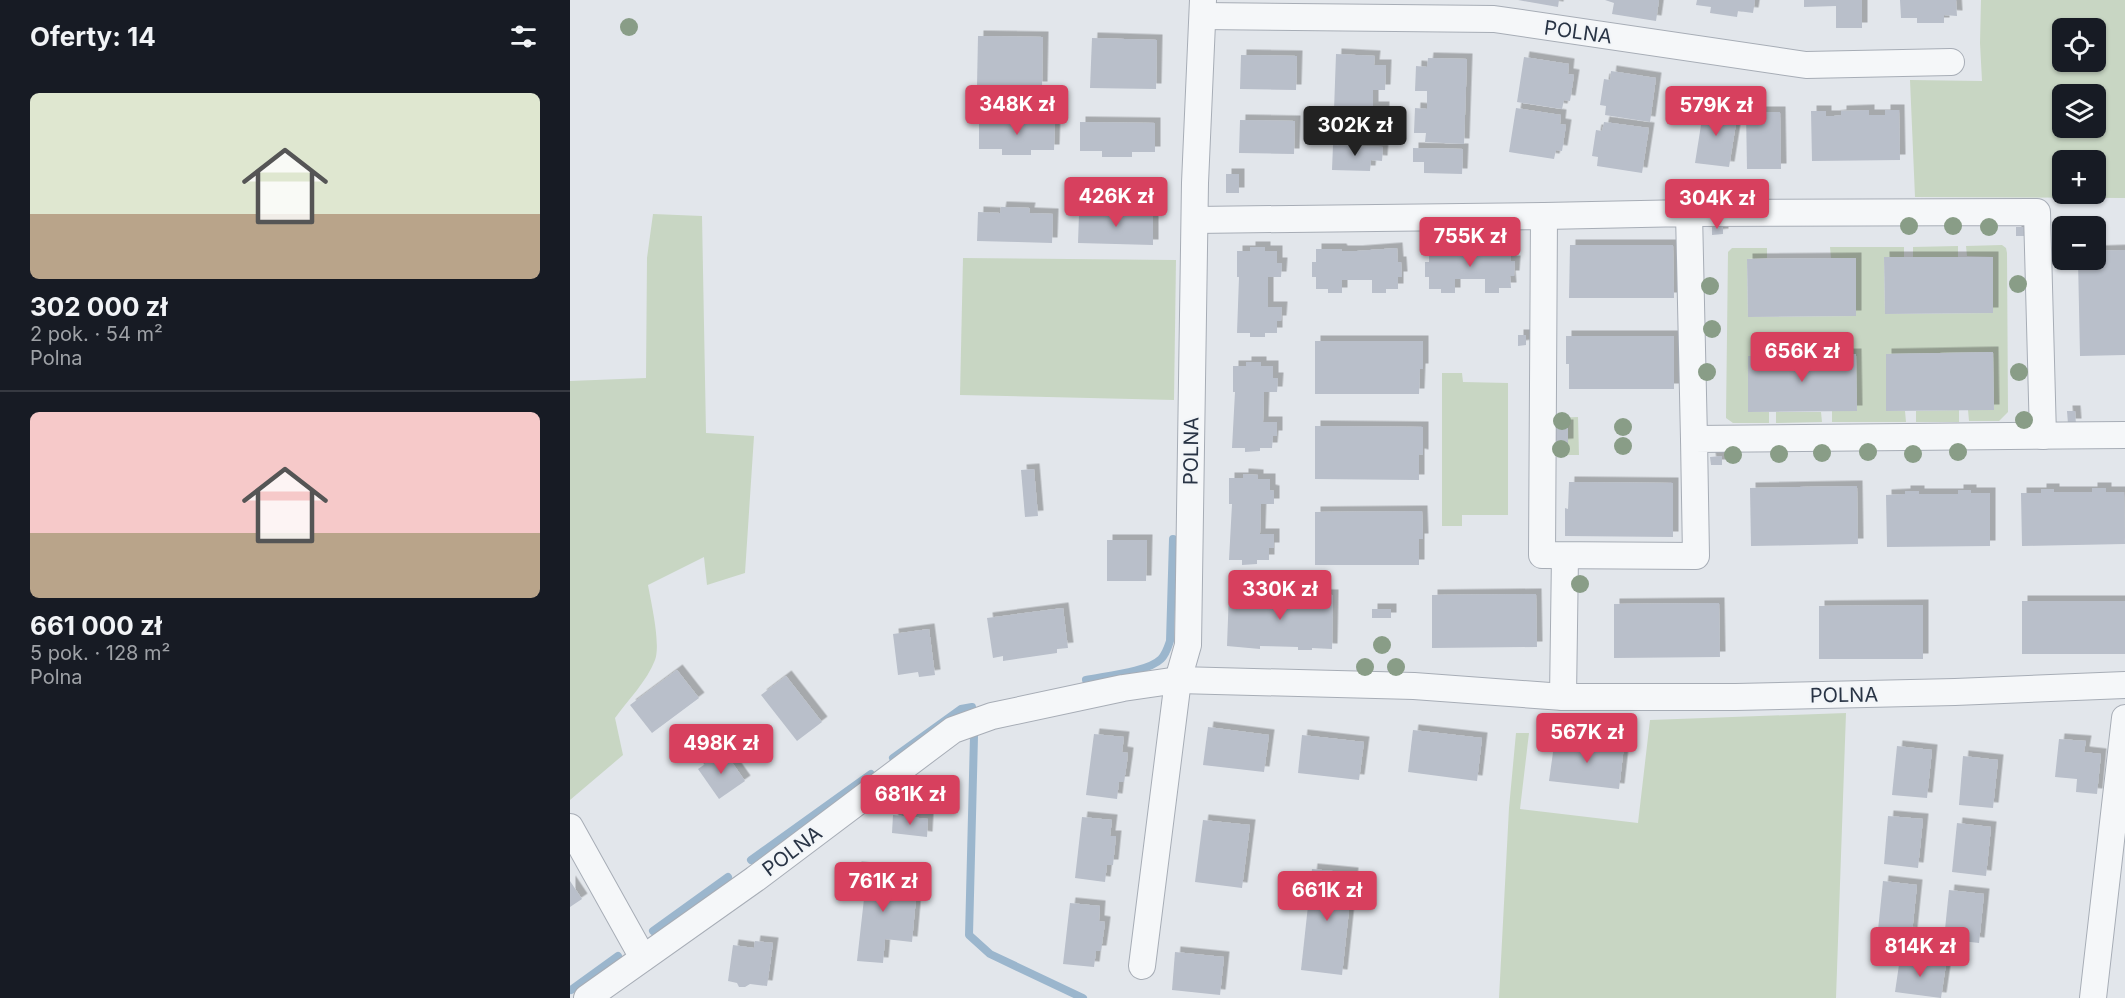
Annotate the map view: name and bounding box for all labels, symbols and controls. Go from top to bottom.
street label: POLNA [1543,15,1614,49]
map controls [2052,18,2106,270]
button: locate [2052,18,2106,72]
icon: filters [507,20,540,53]
text: Oferty: 14 [30,21,156,52]
button: layers [2052,84,2106,138]
pin: 348K zł [962,85,1072,136]
pin: 579K zł [1661,86,1771,137]
text: 348K zł [979,92,1055,116]
text: 579K zł [1679,93,1753,117]
pin: 302K zł [1300,106,1410,157]
text: 302K zł [1318,113,1393,137]
icon: home [231,132,339,240]
button: + [2052,150,2106,204]
pin: 426K zł [1061,177,1171,228]
pin: 304K zł [1662,179,1772,230]
text: 426K zł [1078,184,1154,208]
text: 304K zł [1679,186,1755,210]
button: − [2052,216,2106,270]
pin: 755K zł [1415,217,1525,268]
text: 755K zł [1434,224,1507,248]
text: 302 000 zł [30,291,168,322]
text: 2 pok. · 54 m² [30,322,163,346]
pin: 656K zł [1747,332,1857,383]
text: 656K zł [1765,339,1839,363]
text: Polna [30,346,83,370]
street label: POLNA [1178,416,1204,485]
icon: home [231,451,339,559]
pin: 330K zł [1225,570,1335,621]
text: 330K zł [1242,577,1318,601]
text: 661 000 zł [30,610,162,641]
text: 5 pok. · 128 m² [30,641,170,665]
text: Polna [30,665,83,689]
street label: POLNA [1810,682,1879,708]
pin: 567K zł [1532,713,1642,764]
text: 567K zł [1550,720,1624,744]
pin: 498K zł [666,724,776,775]
text: 498K zł [683,731,759,755]
pin: 681K zł [855,775,965,826]
text: 681K zł [875,782,945,806]
street label: POLNA [758,821,827,881]
pin: 761K zł [828,862,938,913]
text: 761K zł [849,869,917,893]
pin: 661K zł [1272,871,1382,922]
text: 661K zł [1292,878,1362,902]
pin: 814K zł [1865,927,1975,978]
text: 814K zł [1884,934,1956,958]

